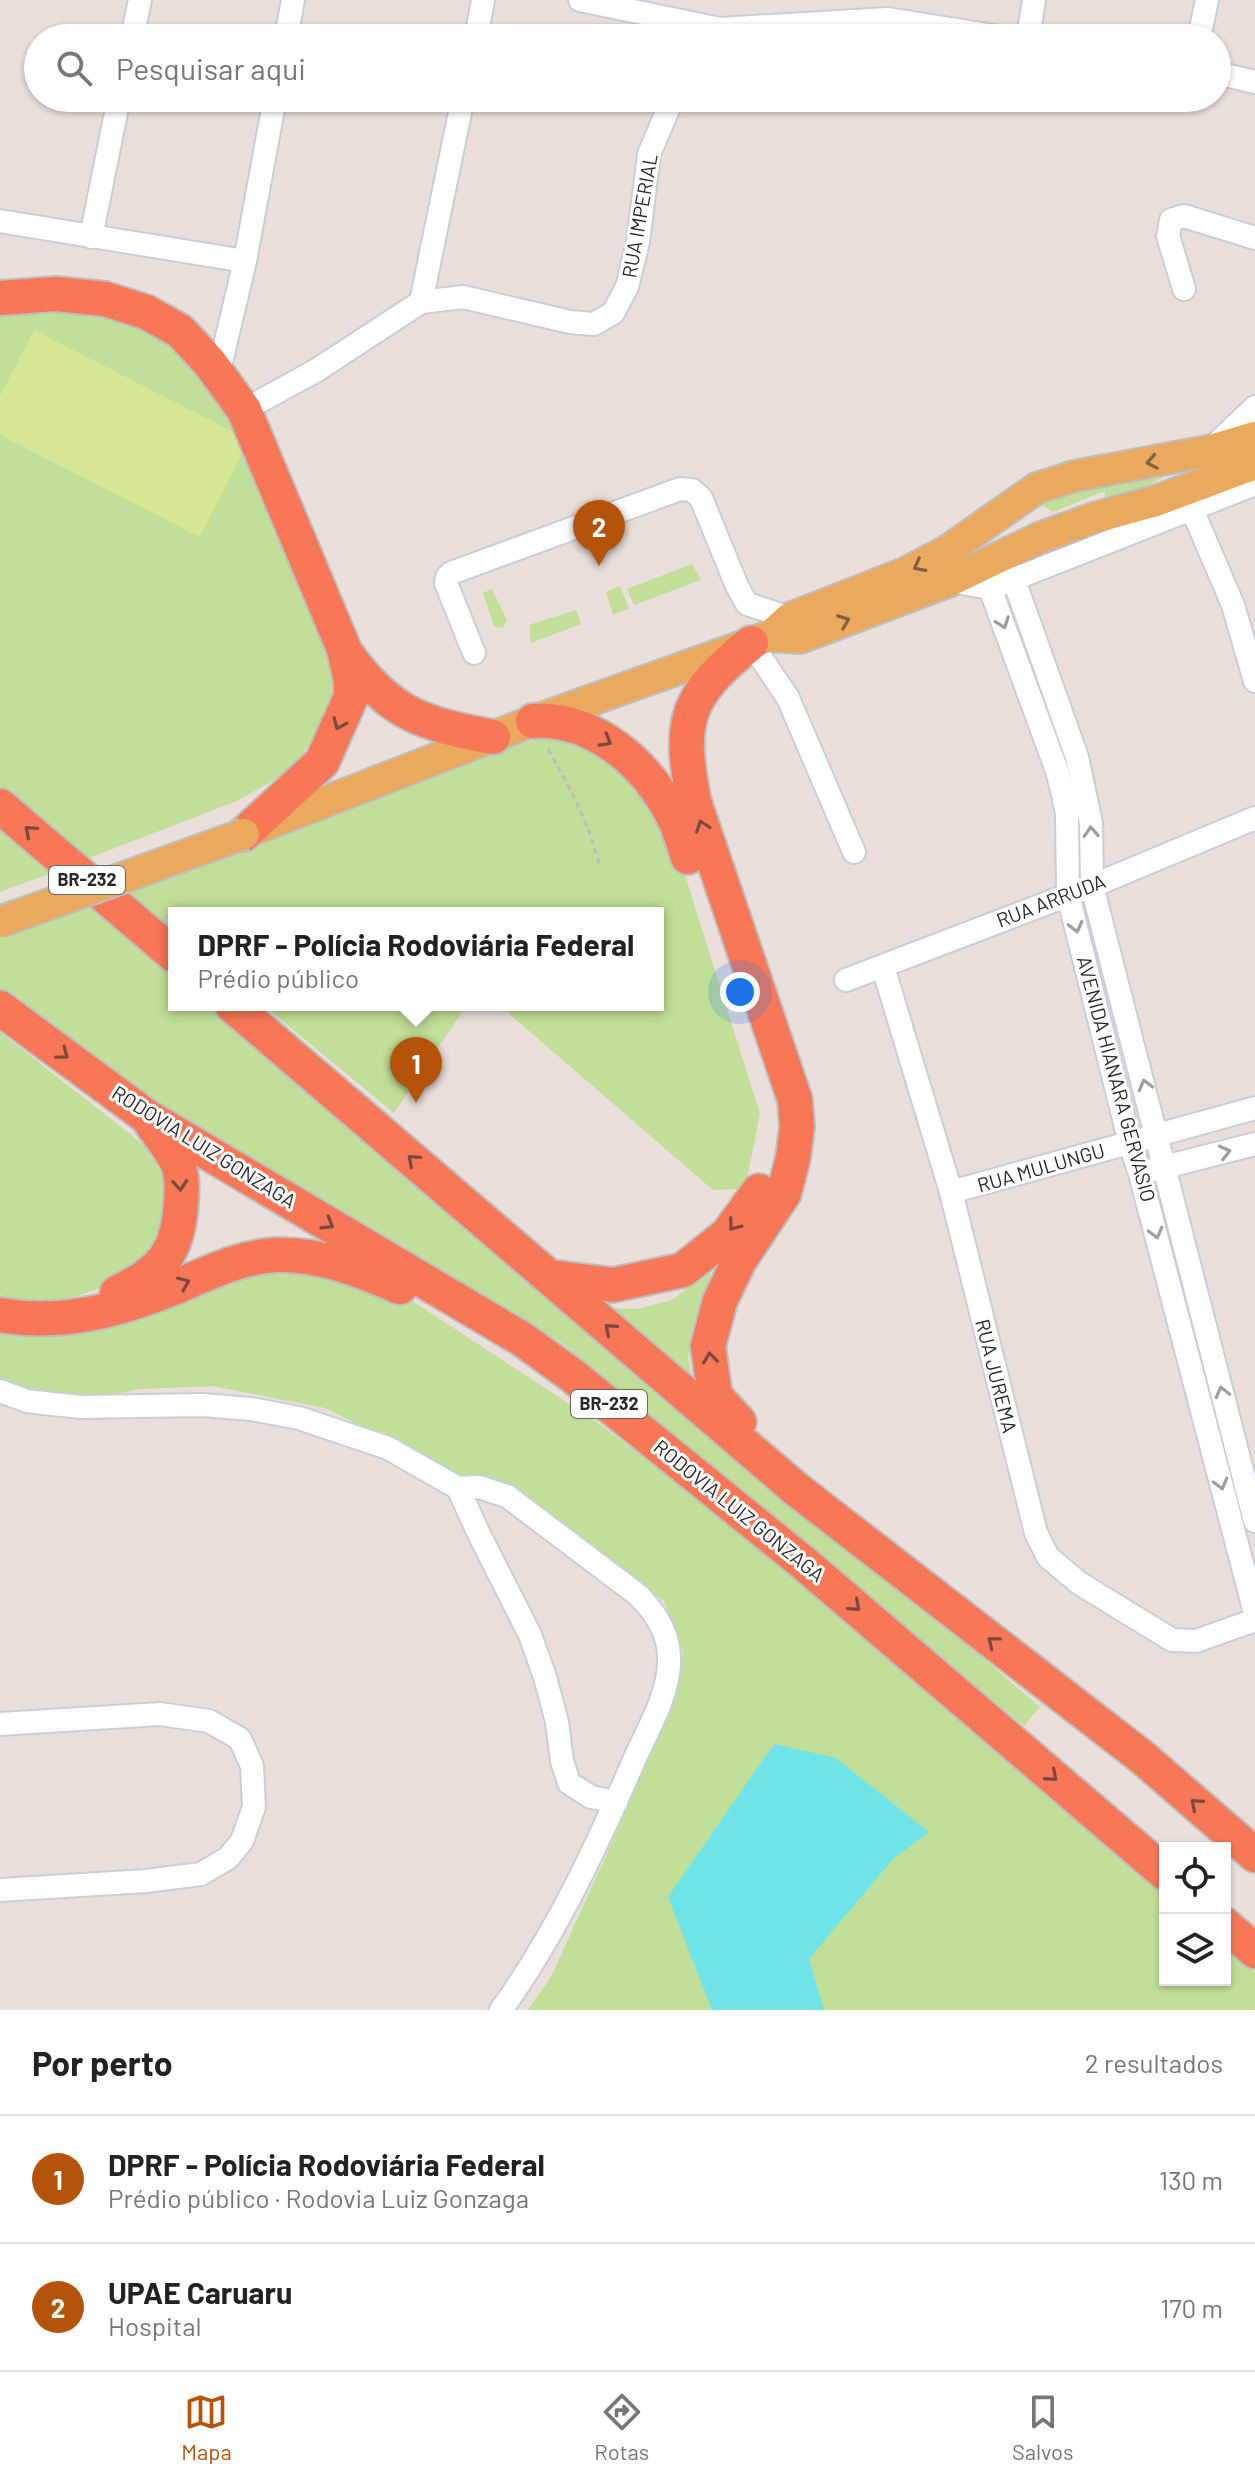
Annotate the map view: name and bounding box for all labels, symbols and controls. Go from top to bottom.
search box [24,24,1231,112]
icon: search [52,46,96,90]
text: Pesquisar aqui [116,50,306,86]
street label: RUA IMPERIAL [616,152,662,280]
one-way arrow [1146,453,1159,470]
pin: 2 [573,500,625,566]
one-way arrow [913,556,928,571]
one-way arrow [836,614,850,631]
one-way arrow [993,615,1009,629]
one-way arrow [332,716,348,730]
one-way arrow [597,731,612,747]
one-way arrow [695,820,712,834]
one-way arrow [1082,825,1099,838]
one-way arrow [24,826,39,841]
road number: BR-232 [49,866,125,894]
street label: RUA ARRUDA [993,868,1109,932]
popup [168,907,664,1011]
one-way arrow [1067,919,1084,933]
text: DPRF - Polícia Rodoviária Federal [198,926,634,962]
street label: AVENIDA HIANARA GERVASIO [1073,953,1161,1204]
text: Prédio público [198,962,359,993]
your location [720,972,760,1012]
pin: 1 [390,1037,442,1103]
one-way arrow [54,1044,68,1059]
one-way arrow [1137,1079,1154,1093]
street label: RODOVIA LUIZ GONZAGA [108,1080,301,1213]
street label: RUA MULUNGU [974,1137,1107,1197]
one-way arrow [1217,1144,1231,1161]
one-way arrow [407,1155,422,1170]
one-way arrow [171,1178,188,1191]
one-way arrow [319,1215,334,1230]
one-way arrow [730,1216,744,1230]
one-way arrow [1146,1225,1163,1239]
one-way arrow [176,1277,190,1293]
street label: RUA JUREMA [971,1316,1023,1435]
one-way arrow [605,1324,619,1339]
one-way arrow [702,1351,719,1364]
one-way arrow [1214,1385,1231,1399]
road number: BR-232 [571,1390,647,1418]
street label: RODOVIA LUIZ GONZAGA [650,1434,830,1586]
one-way arrow [1212,1477,1229,1491]
one-way arrow [845,1597,860,1611]
one-way arrow [987,1637,1002,1651]
one-way arrow [1042,1766,1057,1781]
one-way arrow [1191,1799,1205,1814]
map controls [1159,1842,1231,1986]
button: locate [1159,1842,1231,1914]
button: layers [1159,1914,1231,1986]
text: Por perto [32,2042,173,2083]
text: 2 resultados [1085,2047,1223,2078]
text: DPRF - Polícia Rodoviária Federal [108,2146,545,2182]
text: 1 [53,2164,63,2195]
text: 130 m [1159,2164,1223,2195]
text: Prédio público · Rodovia Luiz Gonzaga [108,2182,529,2213]
text: UPAE Caruaru [108,2274,292,2310]
text: 2 [51,2292,65,2323]
text: 170 m [1160,2292,1223,2323]
text: Hospital [108,2310,201,2341]
tab: Mapa [181,2390,232,2464]
tab: Rotas [594,2390,649,2464]
tab: Salvos [1012,2390,1074,2464]

